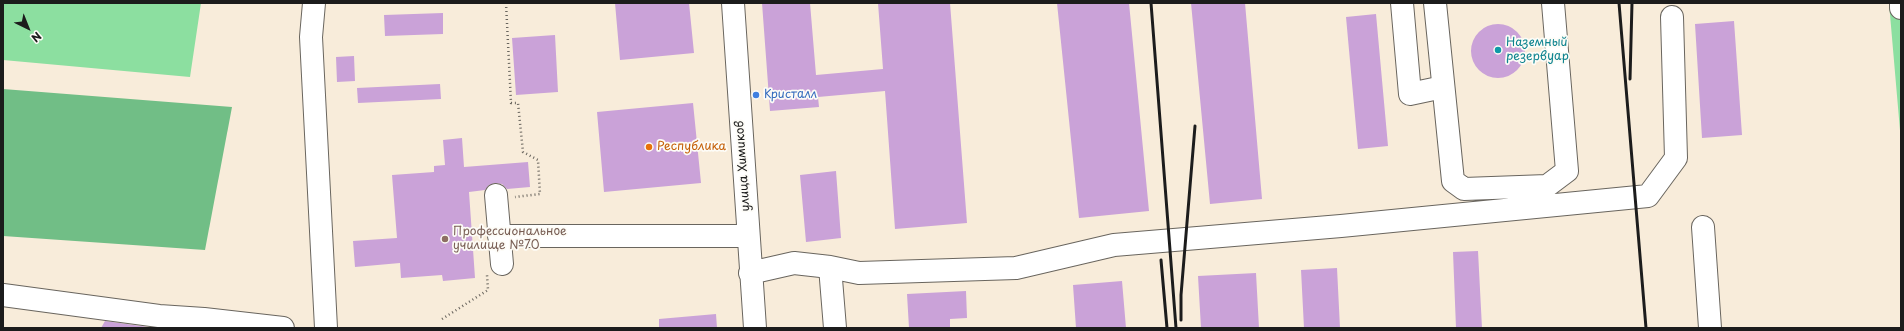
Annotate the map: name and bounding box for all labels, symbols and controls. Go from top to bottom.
north arrow [8,8,48,48]
text: N [28,28,46,46]
place label: Наземный резервуар [1506,36,1569,64]
marker: Наземный резервуар [1493,45,1503,55]
place label: Кристалл [764,88,817,102]
marker: Кристалл [751,90,761,100]
street label: улица Химиков [733,120,753,212]
place label: Республика [657,140,726,154]
marker: Республика [644,142,654,152]
place label: Профессиональное училище №70 [453,225,567,253]
marker: Профессиональное училище №70 [440,234,450,244]

